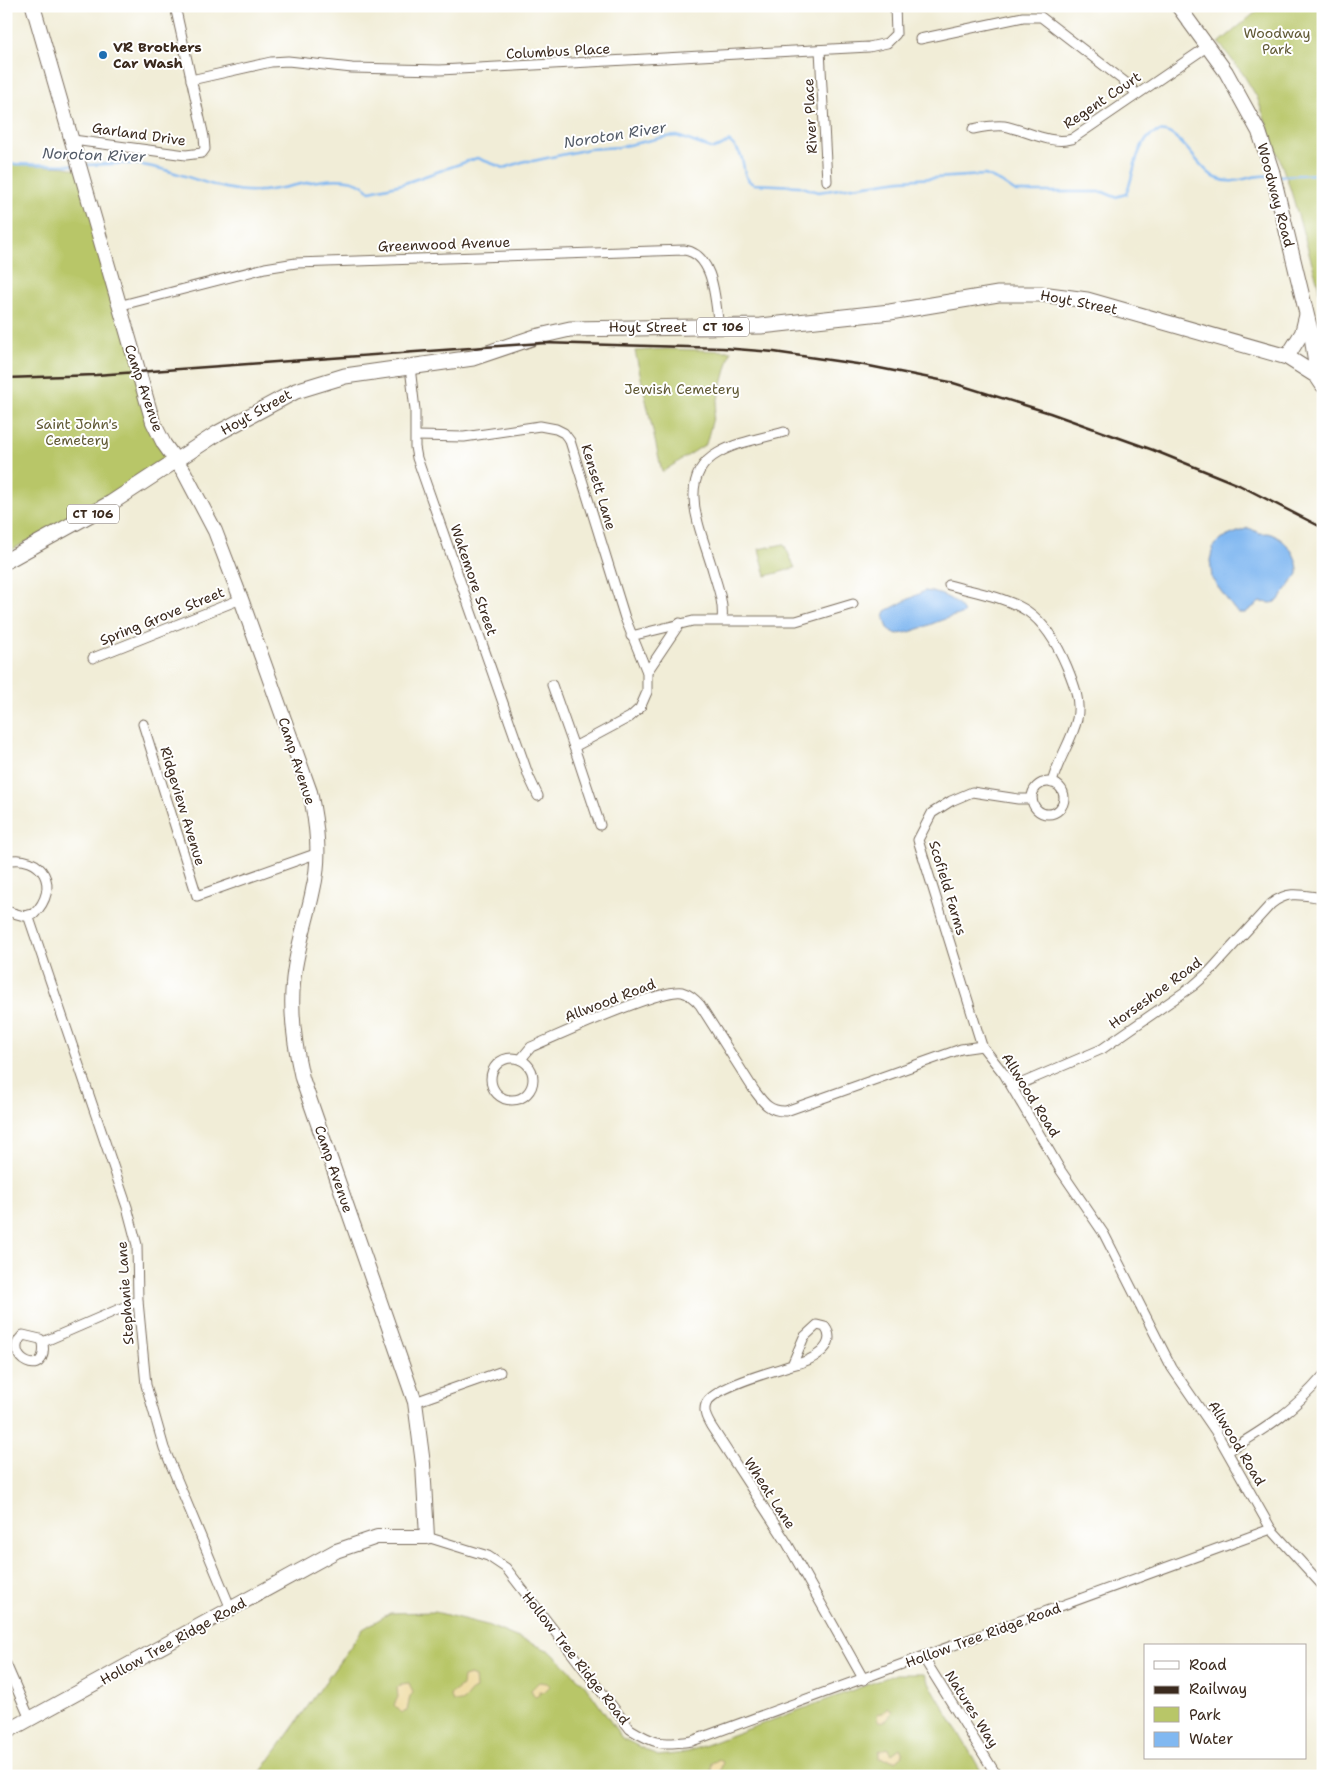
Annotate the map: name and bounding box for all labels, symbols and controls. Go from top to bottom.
park label: Woodway Park [1243,24,1311,58]
place label: VR Brothers Car Wash [113,38,202,72]
street label: Columbus Place [505,39,611,63]
marker: VR Brothers Car Wash [97,49,109,61]
street label: Regent Court [1060,67,1144,133]
street label: River Place [799,78,821,154]
water label: Noroton River [562,117,669,153]
street label: Garland Drive [91,118,187,150]
street label: Woodway Road [1253,141,1299,249]
water label: Noroton River [42,143,147,167]
street label: Greenwood Avenue [378,233,511,255]
street label: Hoyt Street [1039,286,1119,318]
street label: Hoyt Street [609,318,687,336]
road number: CT 106 [697,318,749,337]
street label: Camp Avenue [121,342,167,434]
park label: Jewish Cemetery [624,380,740,398]
street label: Hoyt Street [217,385,295,439]
park label: Saint John's Cemetery [36,415,118,449]
street label: Kensett Lane [577,442,621,532]
road number: CT 106 [67,504,119,524]
street label: Wakemore Street [446,522,502,638]
street label: Spring Grove Street [97,583,227,649]
street label: Camp Avenue [274,715,320,807]
street label: Ridgeview Avenue [156,744,210,868]
street label: Scofield Farms [925,838,971,938]
street label: Horseshoe Road [1105,953,1205,1033]
street label: Allwood Road [562,974,658,1026]
street label: Allwood Road [998,1049,1064,1141]
street label: Camp Avenue [311,1123,357,1215]
street label: Stephanie Lane [112,1240,138,1345]
street label: Allwood Road [1205,1397,1270,1489]
street label: Wheat Lane [740,1454,800,1532]
street label: Hollow Tree Ridge Road [518,1588,634,1728]
street label: Hollow Tree Ridge Road [97,1593,249,1689]
street label: Hollow Tree Ridge Road [903,1598,1063,1672]
legend [1144,1644,1306,1760]
text: Road [1189,1655,1227,1675]
street label: Natures Way [941,1667,1003,1751]
text: Railway [1189,1679,1247,1699]
text: Park [1189,1705,1221,1725]
text: Water [1189,1729,1233,1749]

